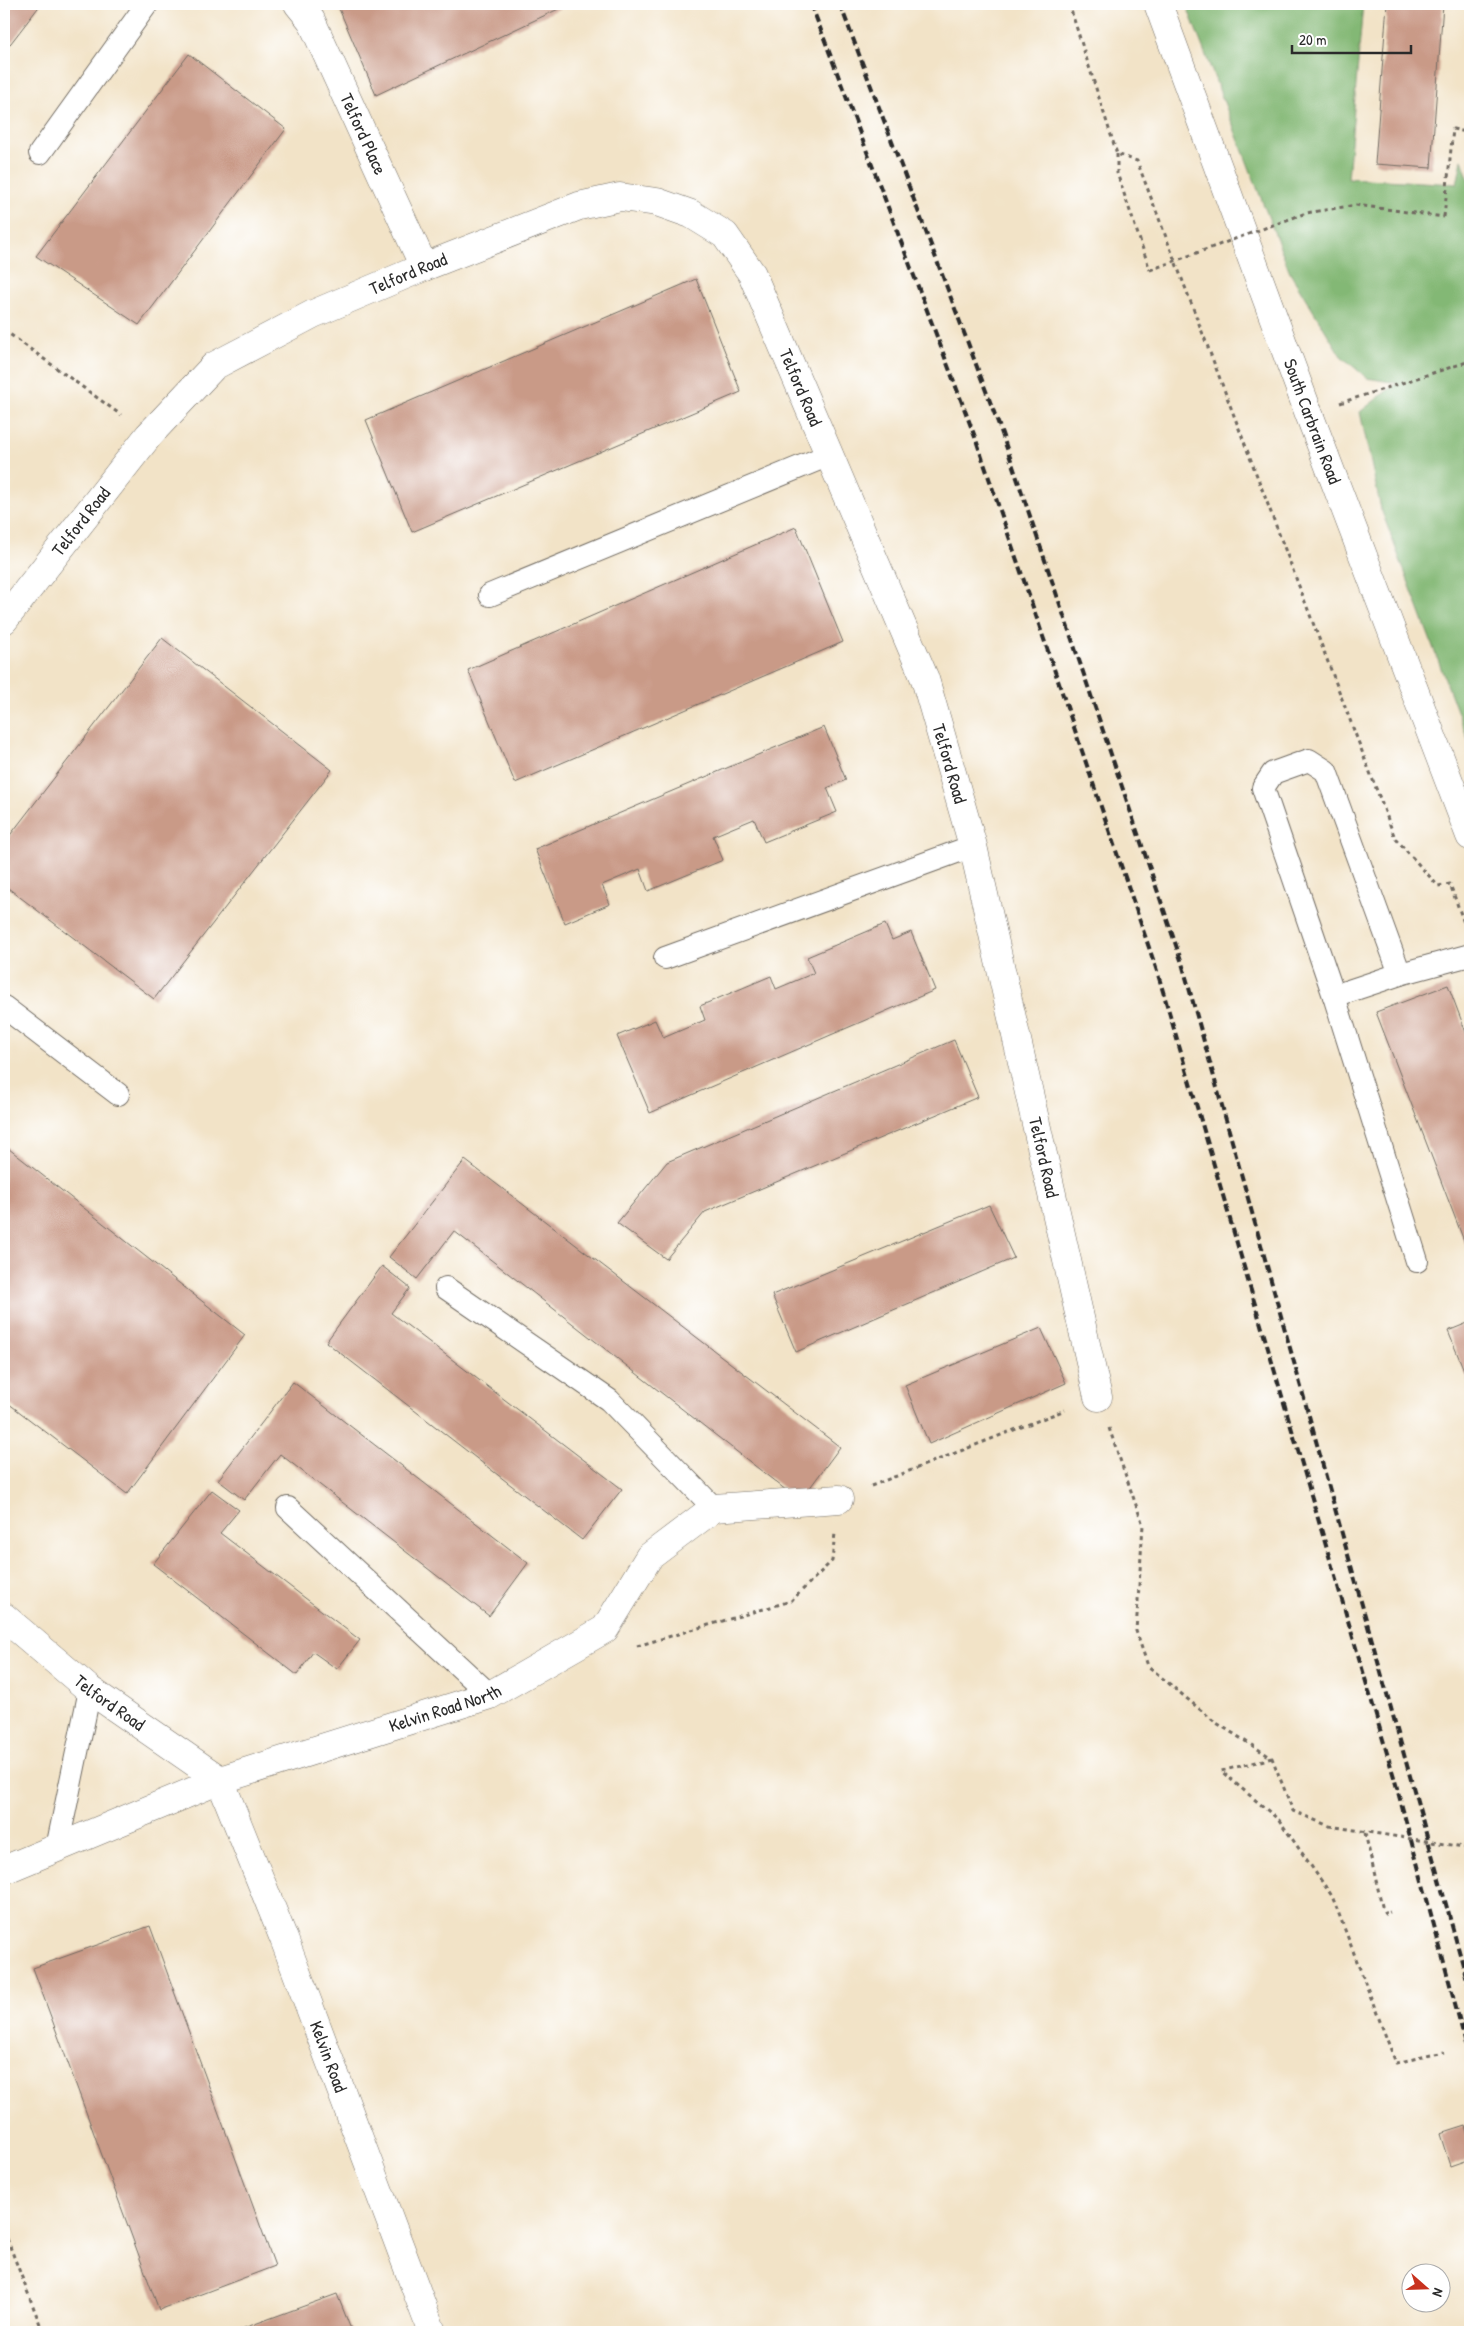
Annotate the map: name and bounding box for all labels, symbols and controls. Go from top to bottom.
scale bar [1292,22,1410,54]
text: 20 m [1299,29,1326,50]
street label: Telford Place [334,89,393,179]
street label: Telford Road [365,246,450,301]
street label: Telford Road [773,345,829,430]
street label: South Carbrain Road [1278,355,1348,487]
street label: Telford Road [46,481,116,561]
street label: Telford Road [926,721,973,806]
street label: Telford Road [1023,1115,1065,1200]
street label: Telford Road [69,1669,150,1736]
street label: Kelvin Road North [386,1678,506,1738]
street label: Kelvin Road [304,2017,354,2096]
north arrow [1402,2264,1452,2314]
text: N [1428,2286,1449,2300]

